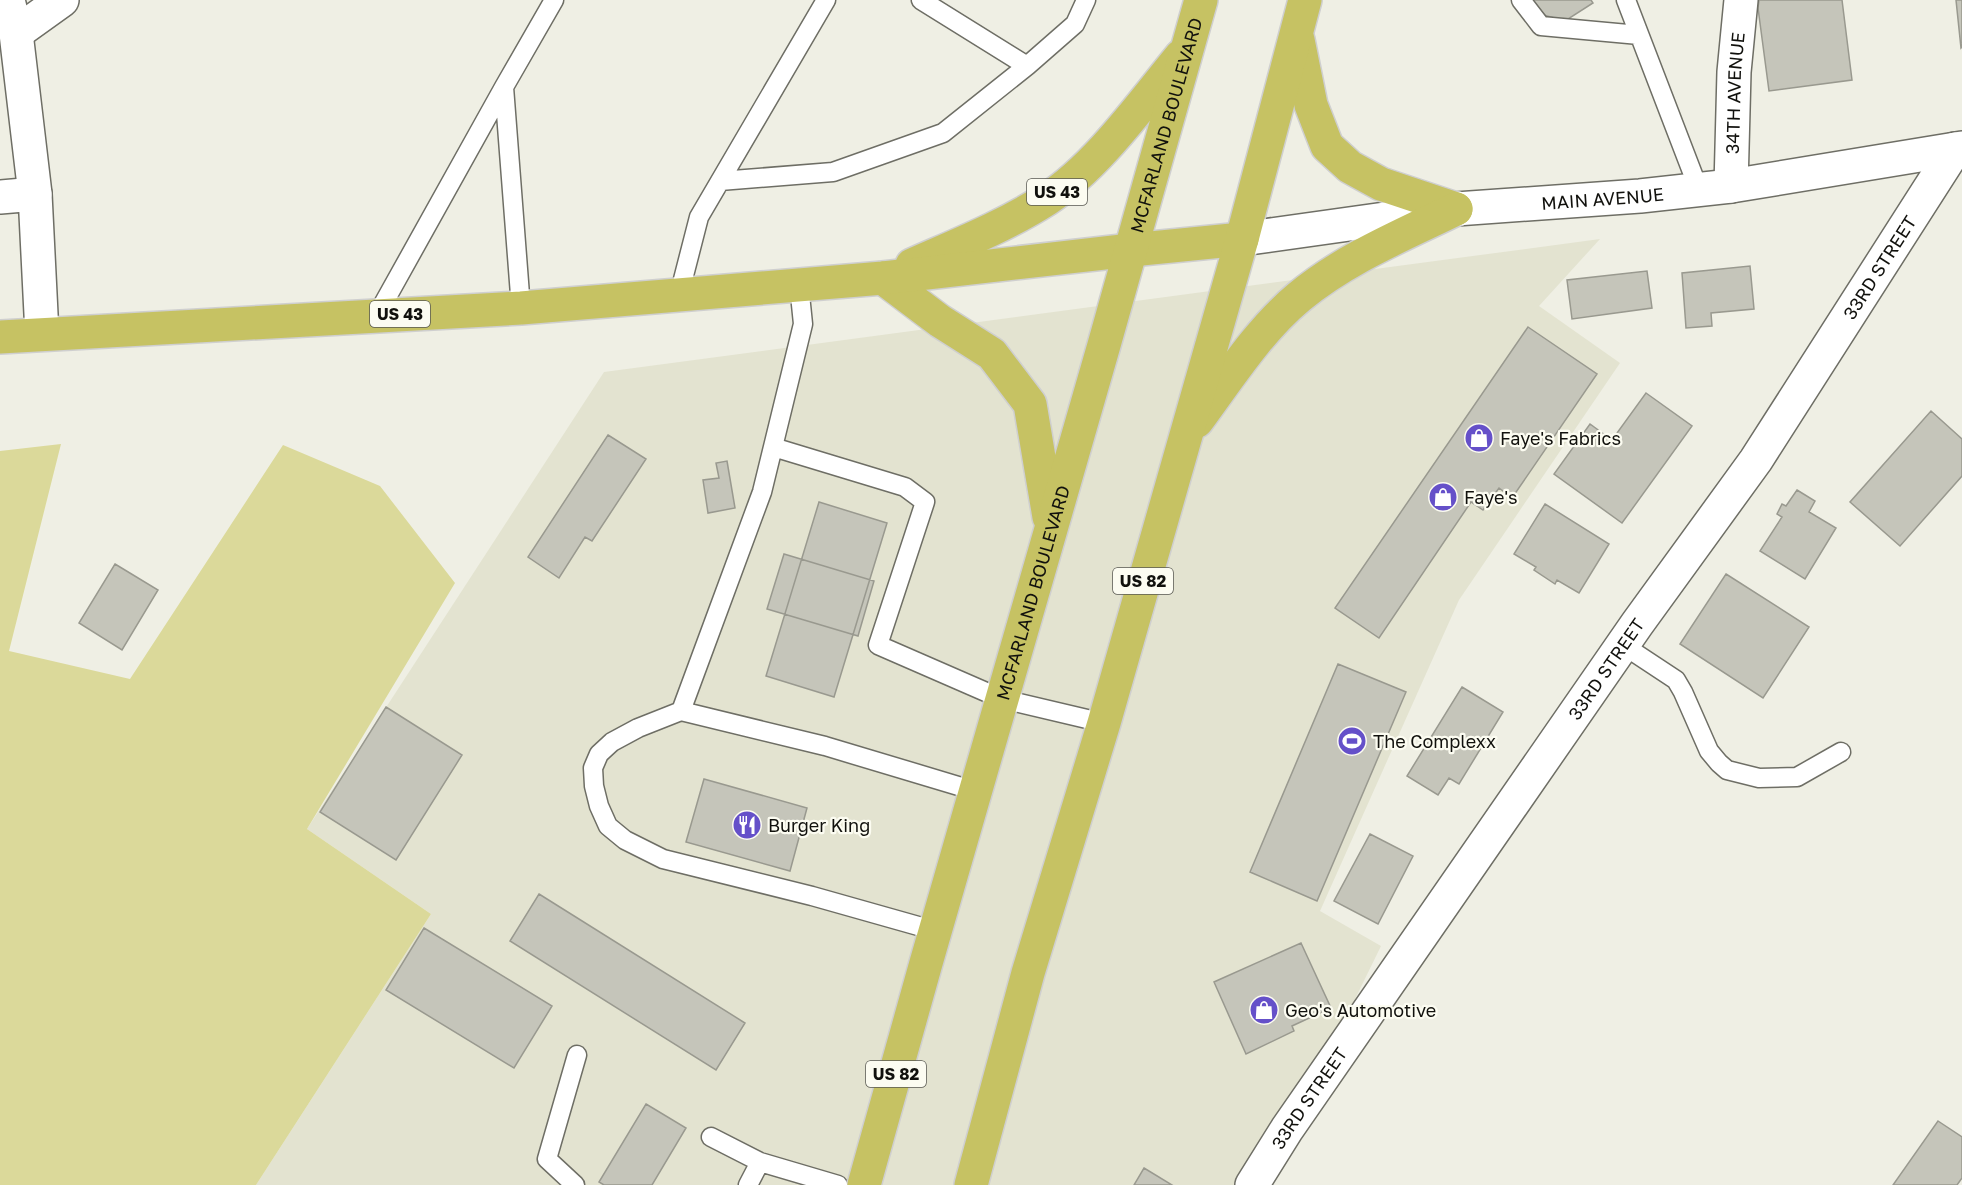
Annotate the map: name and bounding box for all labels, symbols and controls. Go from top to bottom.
street label: MCFARLAND BOULEVARD [1125,15,1207,235]
street label: 34TH AVENUE [1721,31,1749,154]
road number: US 43 [1027,179,1087,205]
street label: MAIN AVENUE [1541,182,1665,214]
street label: 33RD STREET [1838,211,1921,323]
road number: US 43 [370,301,430,327]
shop icon: Faye's Fabrics [1463,422,1495,454]
place label: Faye's Fabrics [1500,427,1621,449]
shop icon: Faye's [1427,481,1459,513]
street label: MCFARLAND BOULEVARD [991,483,1074,703]
place label: Faye's [1464,486,1518,508]
road number: US 82 [1113,568,1173,594]
street label: 33RD STREET [1563,614,1649,724]
sports icon: The Complexx [1336,725,1368,757]
place label: The Complexx [1373,730,1496,752]
restaurant icon: Burger King [731,809,763,841]
place label: Burger King [768,814,870,836]
shop icon: Geo's Automotive [1248,994,1280,1026]
place label: Geo's Automotive [1285,999,1436,1021]
street label: 33RD STREET [1266,1043,1351,1153]
road number: US 82 [866,1061,926,1087]

